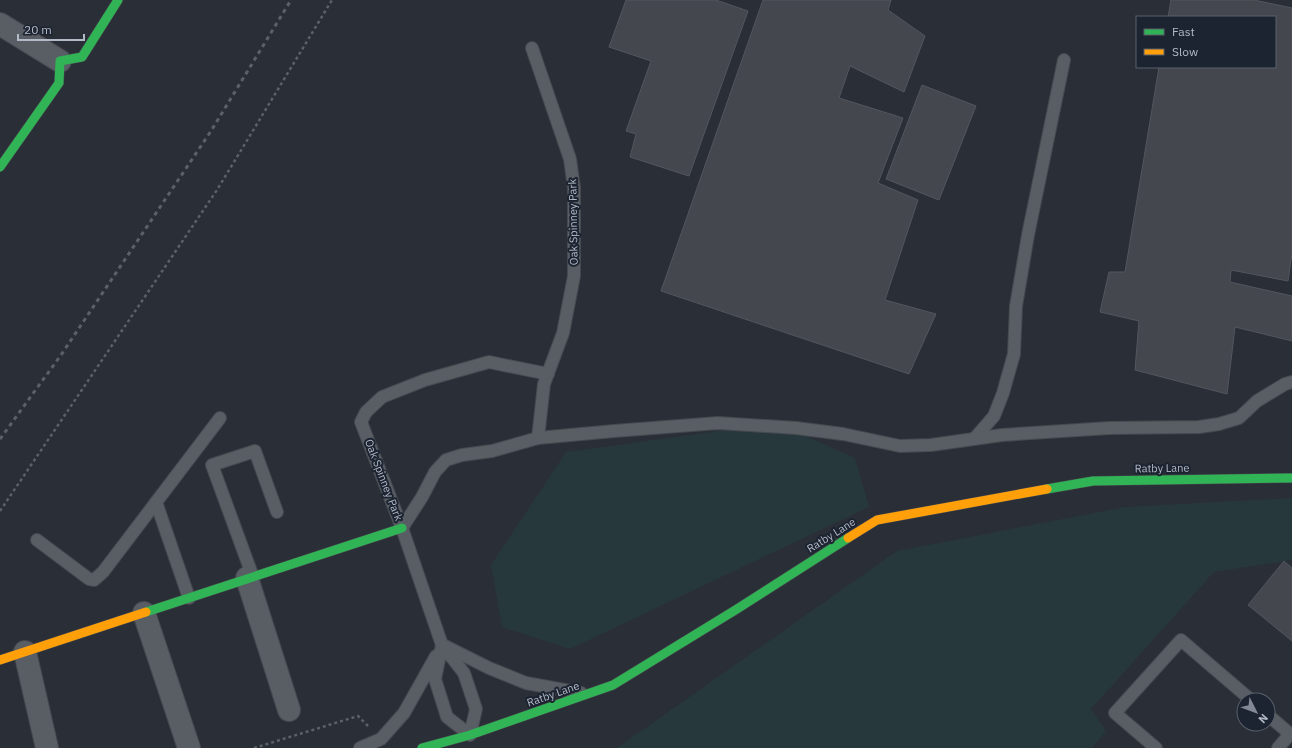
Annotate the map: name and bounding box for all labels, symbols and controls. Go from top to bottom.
scale bar [18,16,84,42]
legend [1136,16,1276,68]
text: 20 m [24,22,52,37]
text: Fast [1172,24,1195,39]
text: Slow [1172,44,1198,59]
street label: Oak Spinney Park [565,178,581,265]
street label: Oak Spinney Park [362,437,406,523]
street label: Ratby Lane [1135,461,1189,475]
street label: Ratby Lane [804,515,858,555]
street label: Ratby Lane [525,678,581,710]
north arrow [1236,692,1276,732]
text: N [1256,711,1271,726]

